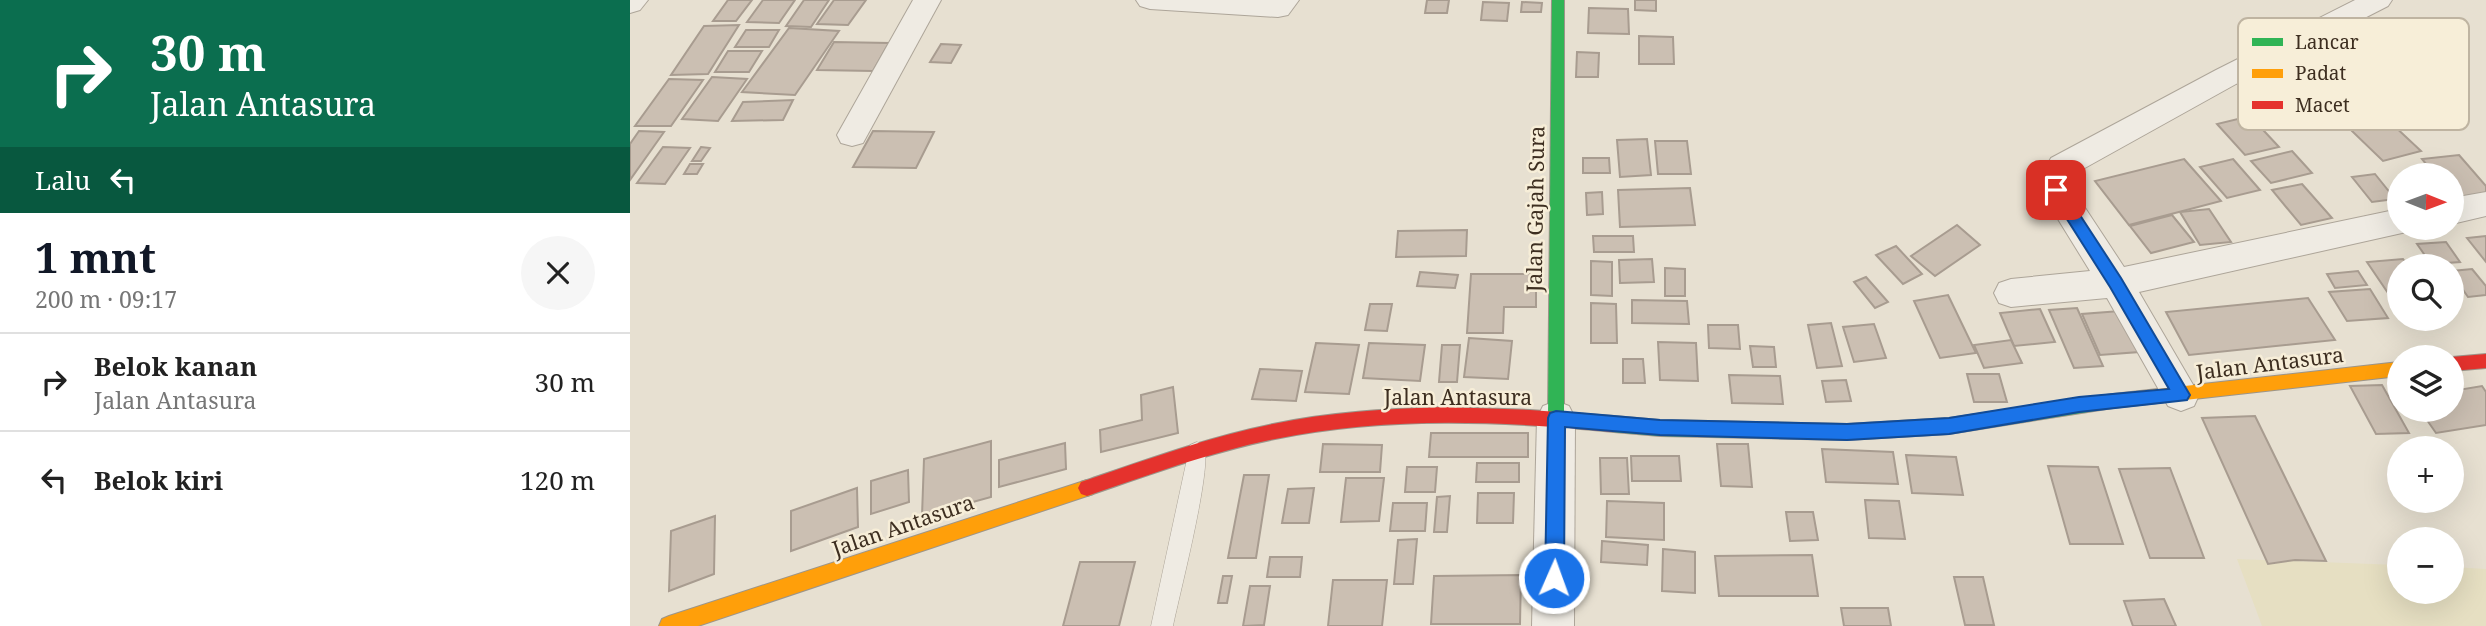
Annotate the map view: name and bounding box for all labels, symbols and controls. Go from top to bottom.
legend [2238,18,2469,130]
text: 30 m [150,19,266,85]
icon: right [35,28,126,119]
text: Lancar [2295,29,2359,55]
text: Padat [2295,60,2347,86]
text: Jalan Antasura [150,82,376,125]
text: Macet [2295,92,2350,118]
street label: Jalan Gajah Sura [1520,126,1550,293]
pin [2026,160,2086,220]
icon: left [104,161,142,199]
text: Lalu [35,162,90,198]
north arrow [2387,163,2464,240]
map controls [2387,163,2464,604]
icon: arrive [2037,171,2075,209]
text: 1 mnt [35,228,156,285]
button: close [521,236,595,310]
button: search [2387,254,2464,331]
text: 200 m · 09:17 [35,283,177,315]
street label: Jalan Antasura [2194,340,2345,386]
button: layers [2387,345,2464,422]
text: Belok kanan [94,348,257,384]
icon: right [35,363,73,401]
text: 30 m [535,364,595,400]
street label: Jalan Antasura [1383,383,1532,411]
text: Jalan Antasura [94,384,256,416]
button: + [2387,436,2464,513]
icon: left [35,461,73,499]
text: Belok kiri [94,462,223,498]
text: 120 m [520,462,595,498]
street label: Jalan Antasura [827,488,978,563]
button: − [2387,527,2464,604]
position arrow [1517,541,1591,615]

